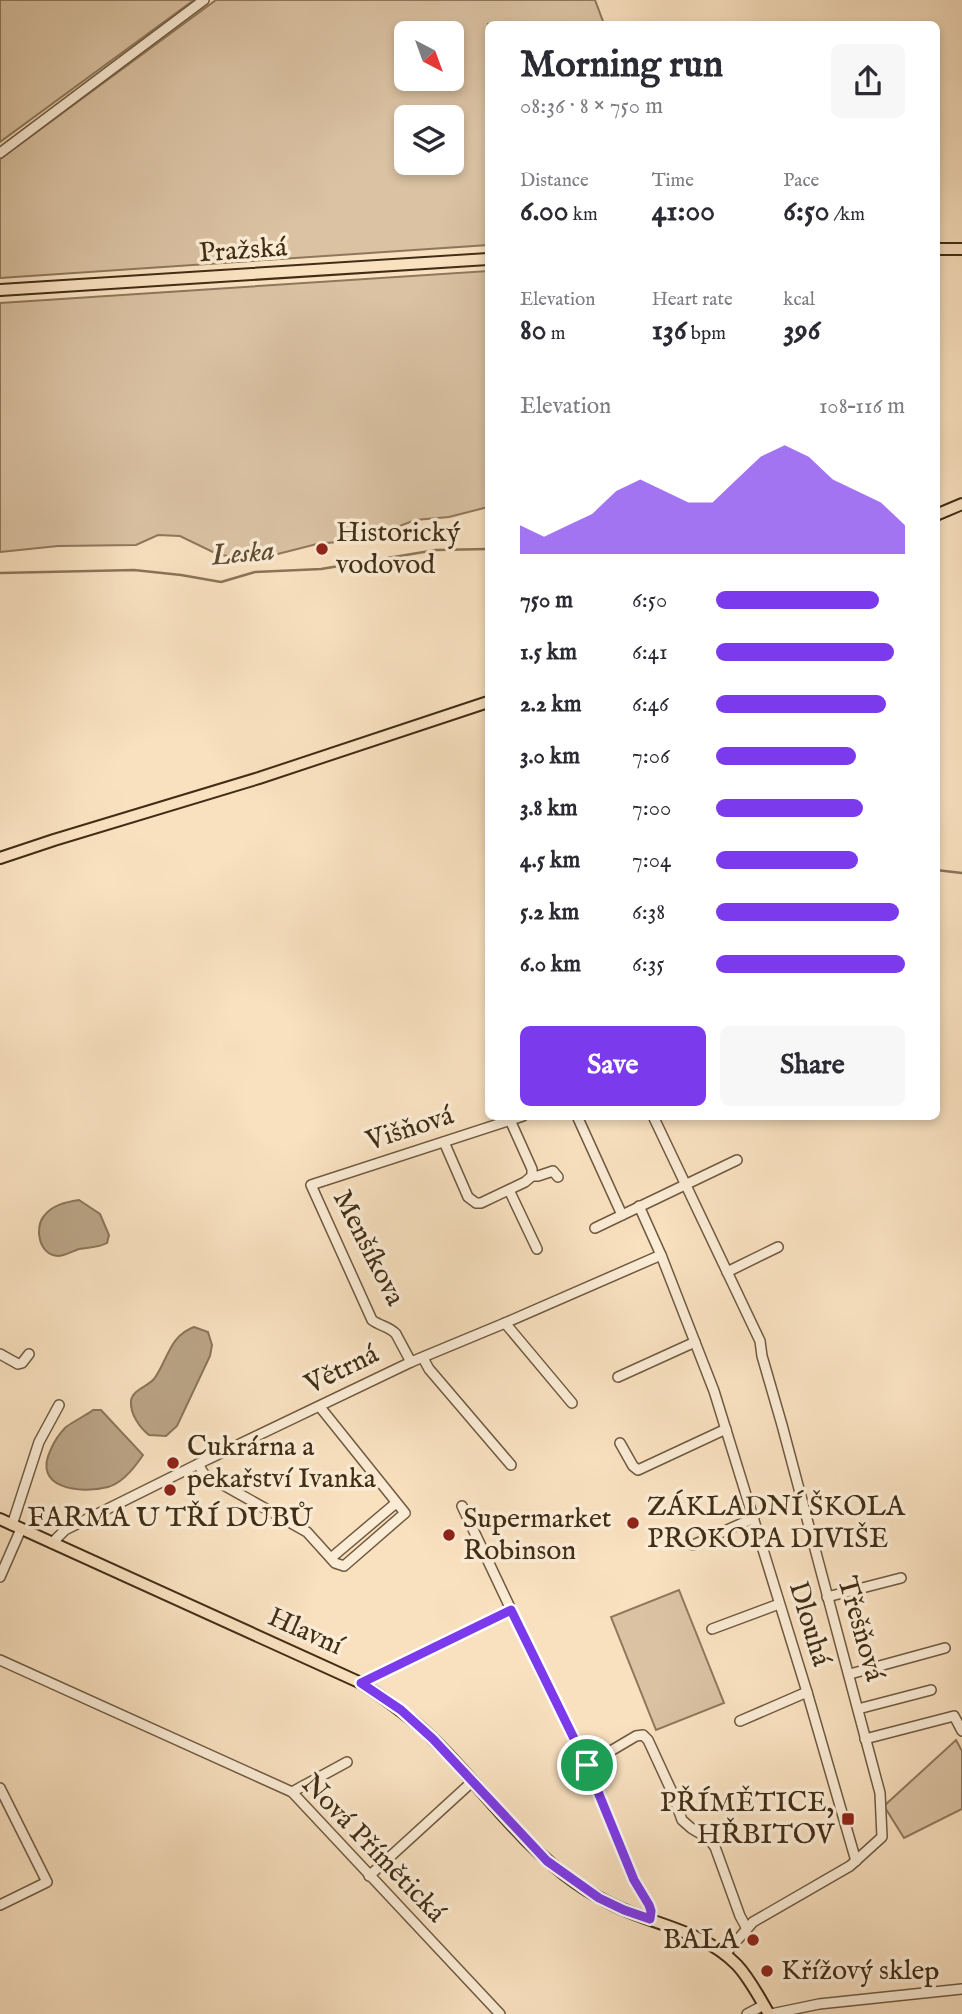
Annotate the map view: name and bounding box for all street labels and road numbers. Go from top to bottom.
street label: Pražská [198,230,289,272]
street label: Višňová [361,1098,459,1160]
street label: Menšíkova [324,1184,412,1313]
street label: Větrná [298,1337,385,1403]
street label: Třešňová [828,1573,892,1686]
street label: Dlouhá [780,1578,839,1671]
street label: Hlavní [262,1600,349,1665]
street label: Nová Přímětická [293,1767,453,1931]

